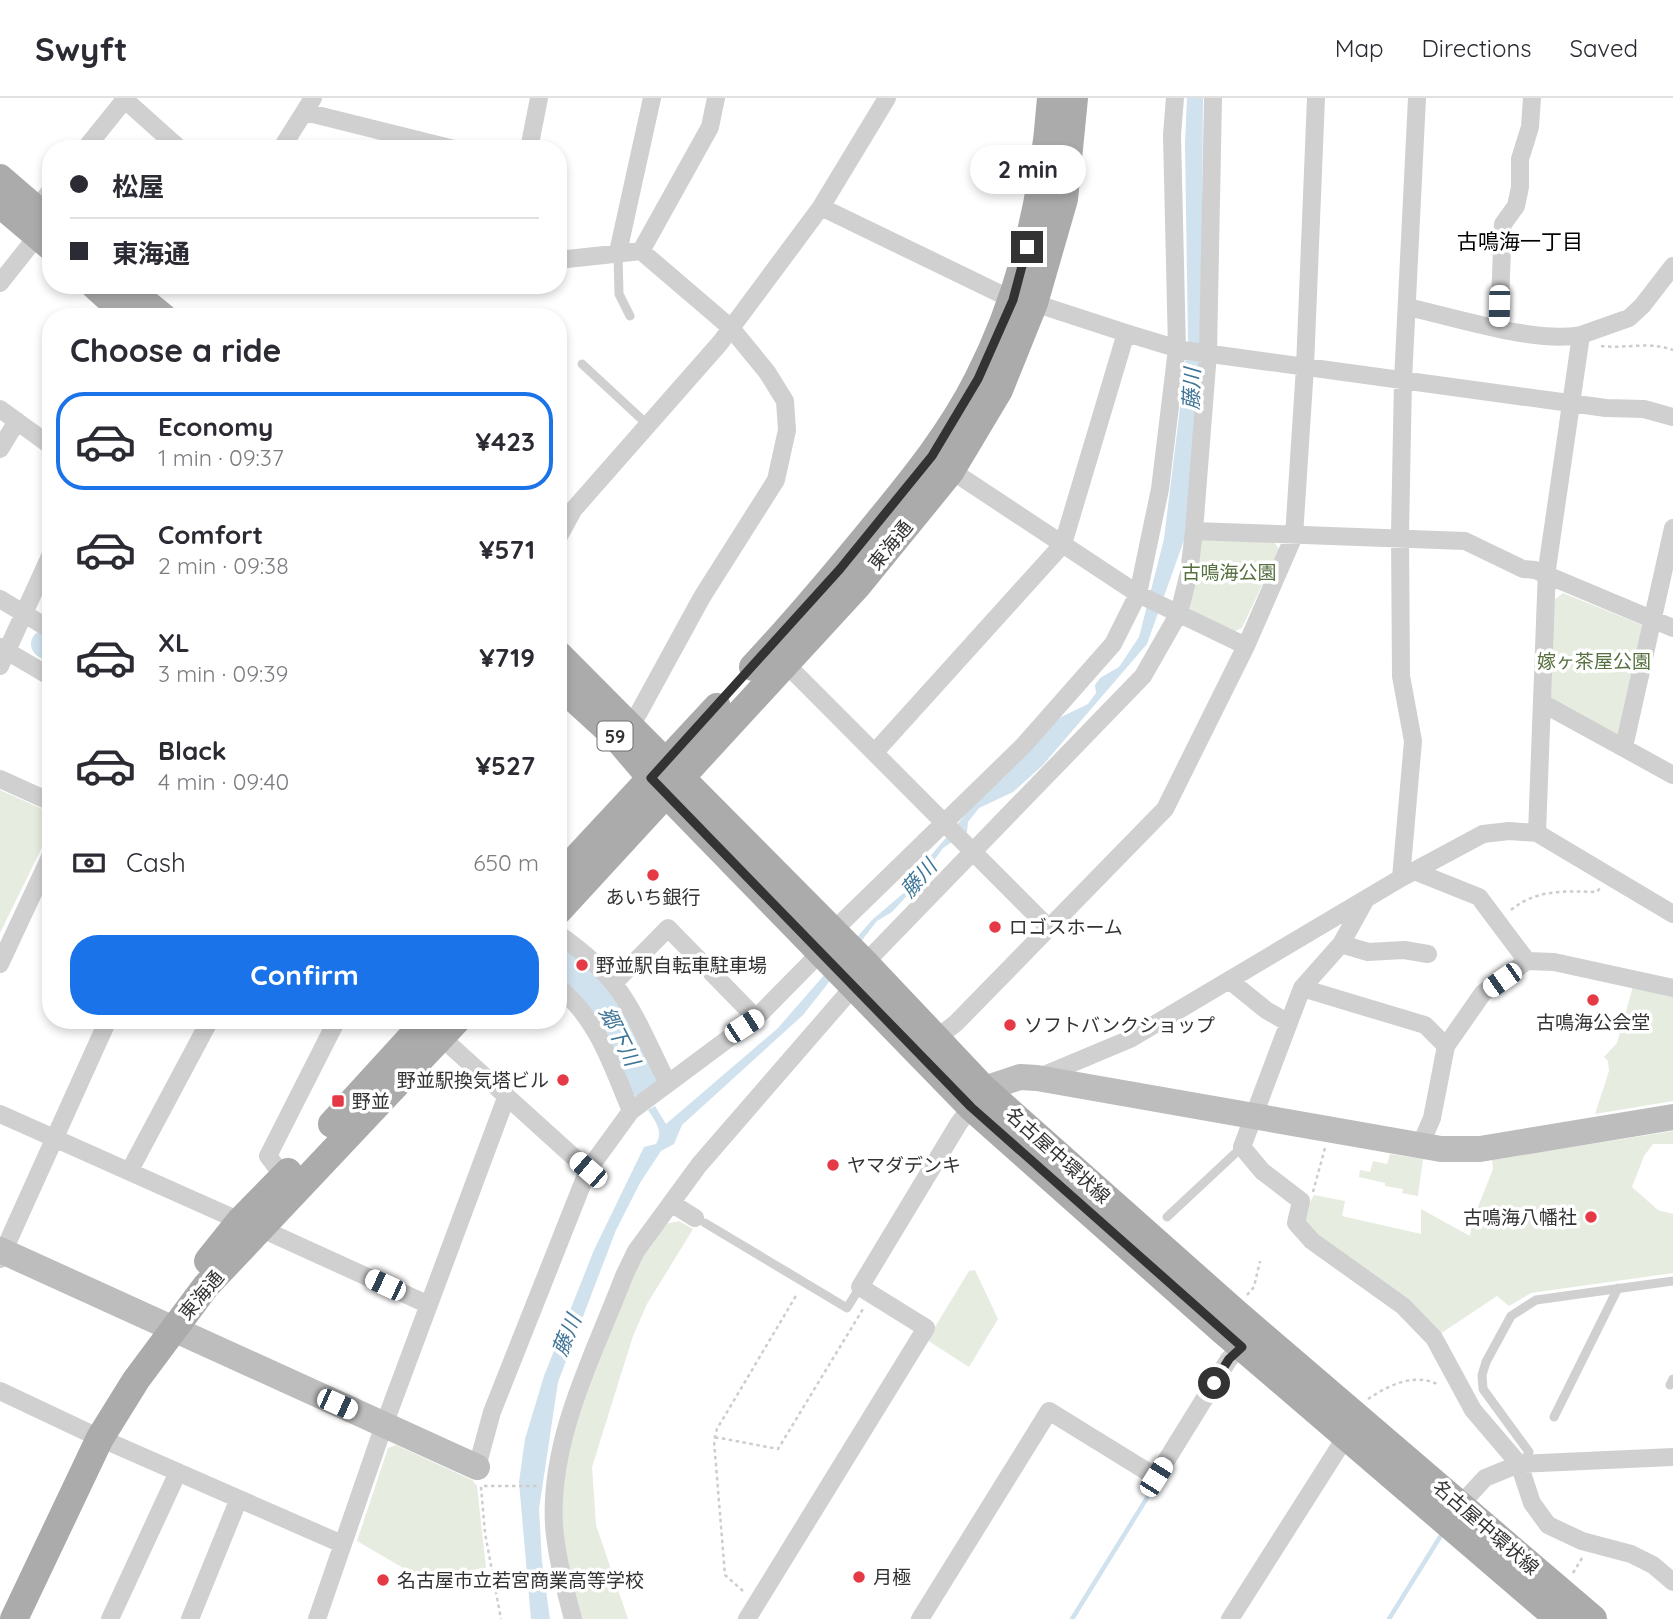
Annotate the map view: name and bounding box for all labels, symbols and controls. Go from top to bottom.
text: Swyft [35,28,127,69]
text: Map [1335,33,1384,63]
text: Directions [1422,33,1532,63]
text: Saved [1570,33,1638,63]
callout: 2 min [969,145,1085,194]
text: 2 min [998,155,1058,184]
text: 松屋 [112,170,164,203]
district label: 古鳴海一丁目 [1457,228,1583,254]
route end [1011,231,1043,263]
text: 東海通 [112,237,190,270]
car [1489,285,1510,327]
text: Choose a ride [70,330,282,370]
water label: 藤川 [1177,366,1205,410]
icon: car [74,410,137,473]
text: Economy [158,410,273,443]
text: ¥423 [475,425,535,458]
text: 1 min · 09:37 [158,443,284,472]
street label: 東海通 [863,515,917,575]
icon: car [74,518,137,581]
text: Comfort [158,518,263,551]
text: ¥571 [479,533,535,566]
text: 2 min · 09:38 [158,551,289,580]
park label: 古鳴海公園 [1181,560,1277,584]
icon: car [74,626,137,689]
text: XL [158,626,190,659]
text: ¥719 [479,641,535,674]
park label: 嫁ヶ茶屋公園 [1537,649,1651,673]
text: 3 min · 09:39 [158,659,288,688]
road number: 59 [598,722,632,750]
icon: car [74,734,137,797]
text: Black [158,734,227,767]
text: ¥527 [475,749,535,782]
text: 4 min · 09:40 [158,767,289,796]
icon: cash [70,844,108,882]
text: Cash [126,846,186,879]
text: 650 m [473,848,539,877]
water label: 藤川 [894,852,943,902]
marker: あいち銀行 [645,867,661,883]
place label: あいち銀行 [605,885,701,909]
place label: ロゴスホーム [1009,915,1123,939]
marker: ロゴスホーム [987,919,1003,935]
button: Confirm [70,935,539,1015]
place label: 野並駅自転車駐車場 [596,953,767,977]
marker: 野並駅自転車駐車場 [574,957,590,973]
car [1479,959,1526,1001]
marker: 古鳴海公会堂 [1585,992,1601,1008]
water label: 郷下川 [594,1002,647,1072]
car [721,1006,768,1046]
place label: 古鳴海公会堂 [1536,1010,1650,1034]
place label: ソフトバンクショップ [1024,1013,1215,1037]
marker: ソフトバンクショップ [1002,1017,1018,1033]
place label: 野並駅換気塔ビル [397,1068,549,1092]
marker: 野並駅換気塔ビル [555,1072,571,1088]
place label: 野並 [352,1089,390,1113]
marker: 野並 [330,1093,346,1109]
street label: 名古屋中環状線 [1001,1102,1115,1208]
car [566,1148,611,1192]
place label: ヤマダデンキ [847,1153,961,1177]
marker: ヤマダデンキ [825,1157,841,1173]
place label: 古鳴海八幡社 [1463,1205,1577,1229]
marker: 古鳴海八幡社 [1583,1209,1599,1225]
street label: 東海通 [173,1265,229,1325]
car [362,1267,409,1303]
water label: 藤川 [546,1309,587,1359]
route start [1198,1367,1230,1399]
car [314,1386,361,1422]
car [1136,1454,1177,1500]
street label: 名古屋中環状線 [1428,1474,1544,1580]
place label: 月極 [873,1565,911,1589]
place label: 名古屋市立若宮商業高等学校 [397,1568,644,1592]
marker: 月極 [851,1569,867,1585]
marker: 名古屋市立若宮商業高等学校 [375,1572,391,1588]

